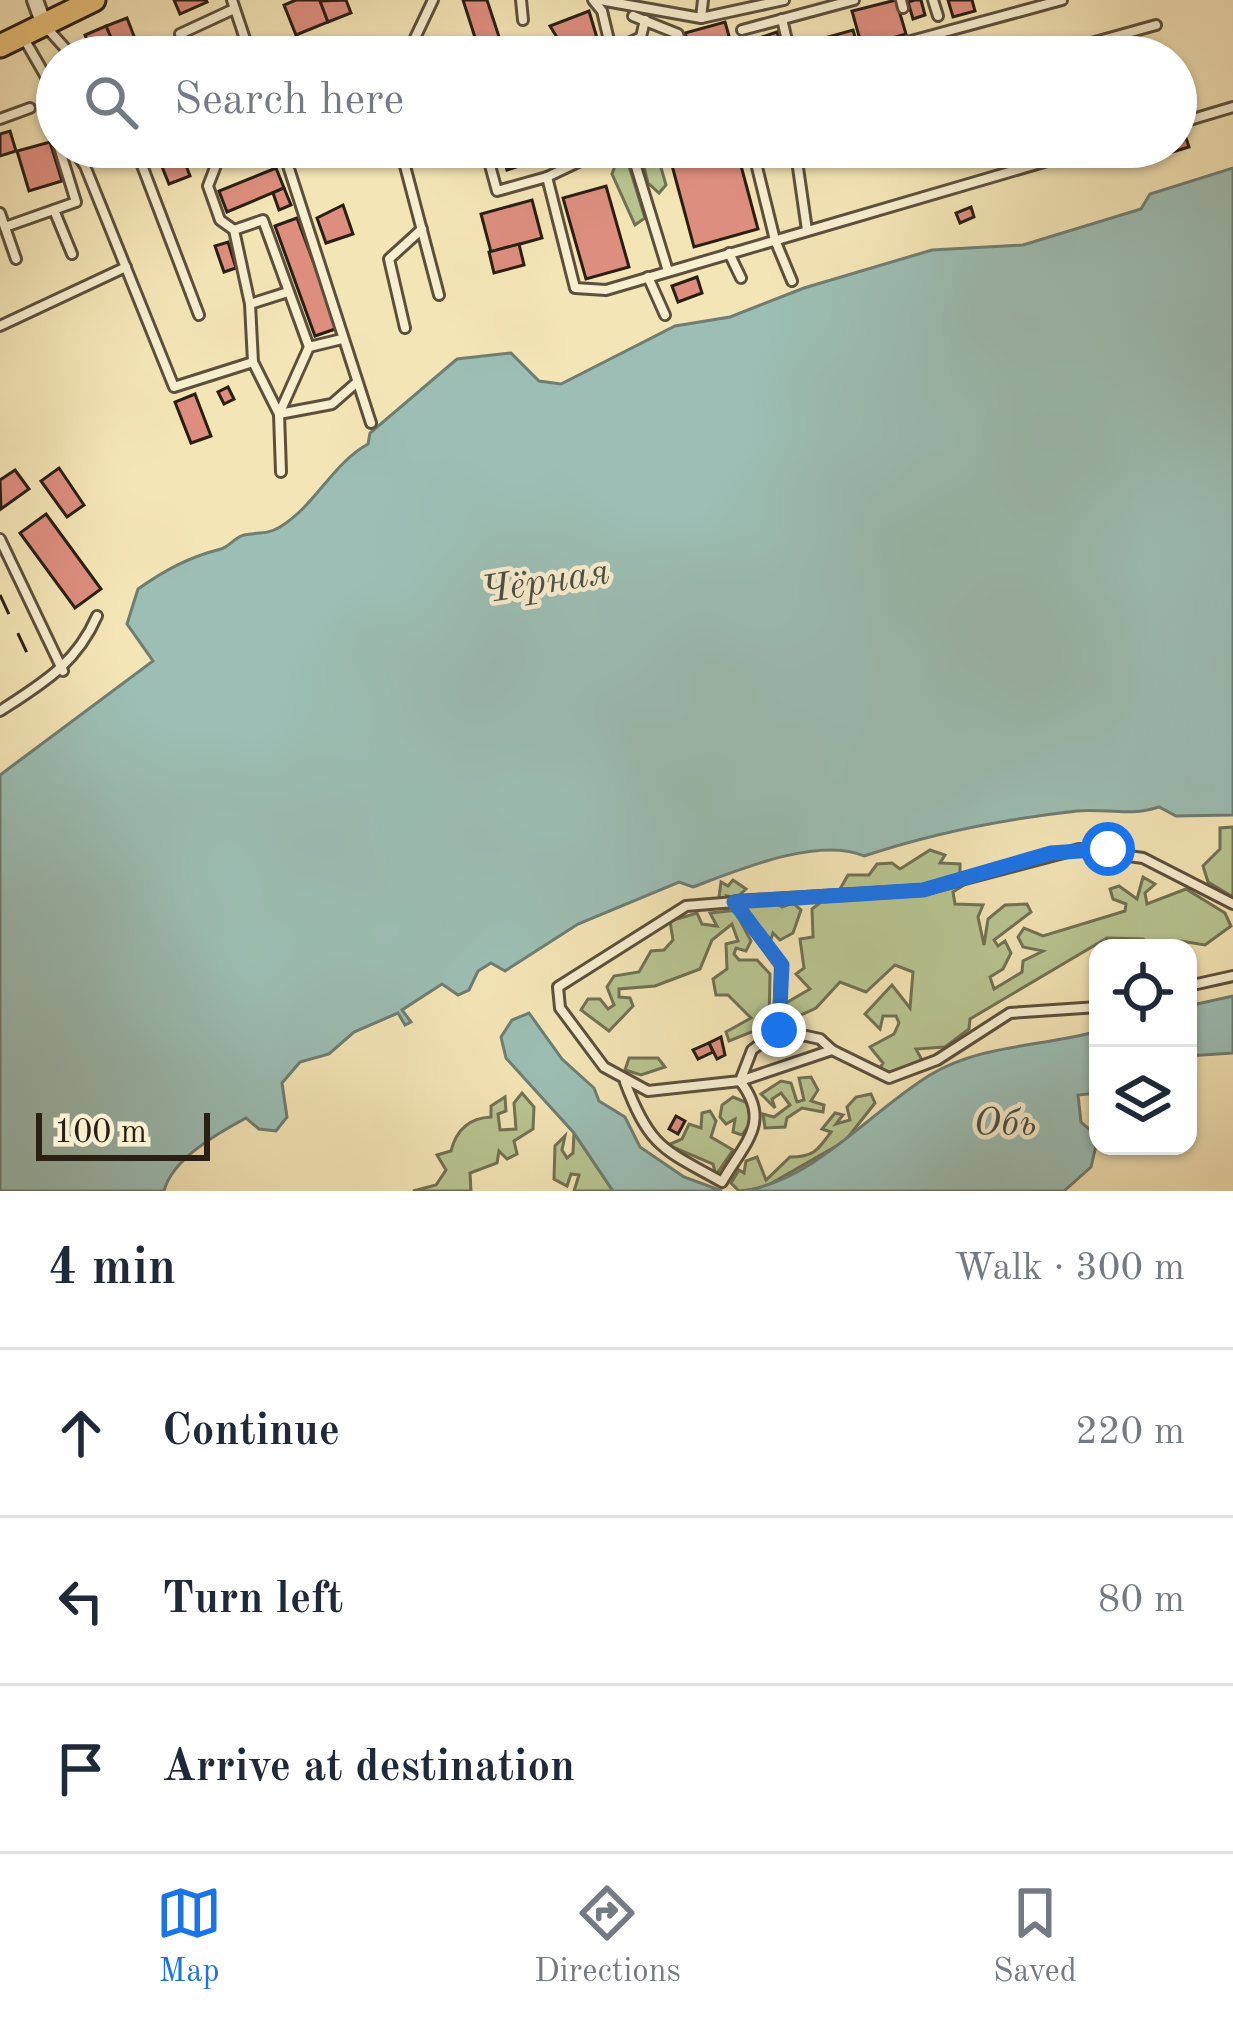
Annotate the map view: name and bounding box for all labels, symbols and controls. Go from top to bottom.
search box [36,36,1197,168]
icon: search [78,69,144,135]
text: Search here [174,79,404,124]
water label: Чёрная [479,553,612,612]
route start [1081,822,1135,876]
map controls [1089,939,1197,1155]
button: locate [1089,939,1197,1047]
route end [752,1003,806,1057]
button: layers [1089,1047,1197,1155]
water label: Обь [973,1105,1037,1144]
scale bar [36,1107,210,1160]
text: 100 m [54,1117,147,1150]
text: 4 min [48,1244,176,1295]
text: Walk · 300 m [954,1249,1185,1288]
icon: ahead [48,1400,114,1466]
text: Continue [162,1410,340,1455]
text: 220 m [1075,1413,1185,1452]
icon: left [48,1568,114,1634]
text: Turn left [162,1578,343,1623]
text: 80 m [1098,1581,1185,1620]
icon: arrive [48,1736,114,1802]
text: Arrive at destination [162,1746,575,1791]
tab: Map [156,1880,222,1993]
tab: Directions [534,1880,681,1993]
tab: Saved [993,1880,1077,1993]

